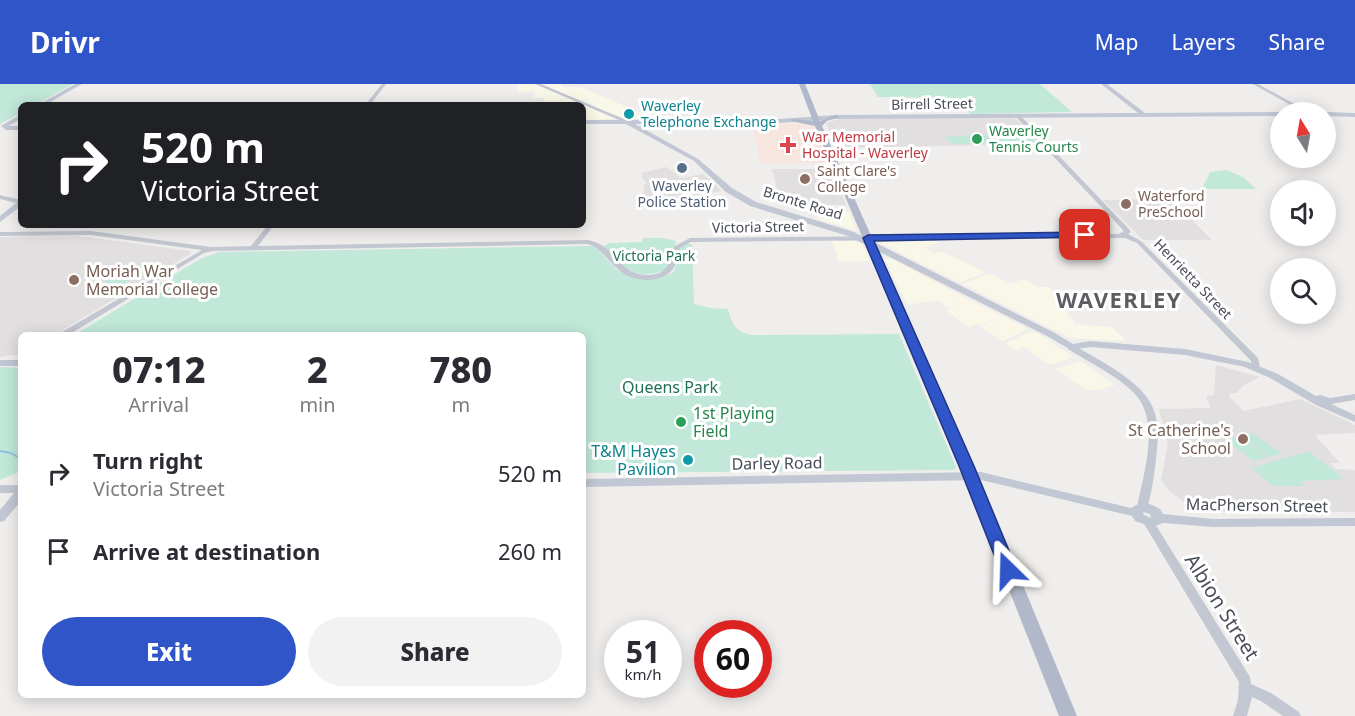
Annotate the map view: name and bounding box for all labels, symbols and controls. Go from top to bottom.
text: Drivr [30,23,100,61]
text: Map [1095,28,1139,56]
text: Layers [1172,28,1236,56]
text: Share [1269,28,1325,56]
street label: Birrell Street [891,93,973,114]
place label: Waverley Telephone Exchange [641,96,777,131]
north arrow [1270,102,1336,168]
map controls [1270,102,1336,324]
marker: Waverley Telephone Exchange [622,107,636,121]
text: 520 m [141,118,265,175]
place label: Waverley Tennis Courts [989,121,1079,156]
icon: right [42,126,120,204]
place label: War Memorial Hospital - Waverley [802,127,929,162]
marker: Waverley Tennis Courts [970,132,984,146]
marker: War Memorial Hospital - Waverley [779,136,797,154]
marker: Waverley Police Station [675,161,689,175]
place label: Saint Clare's College [817,161,897,196]
text: Victoria Street [141,172,319,209]
marker: Saint Clare's College [798,172,812,186]
place label: Waverley Police Station [638,176,726,211]
button: sound [1270,180,1336,246]
street label: Bronte Road [761,181,845,224]
place label: Waterford PreSchool [1138,186,1205,221]
marker: Waterford PreSchool [1119,197,1133,211]
pin [1059,209,1110,260]
street label: Victoria Street [712,216,804,237]
icon: arrive [1068,218,1101,251]
street label: Henrietta Street [1150,234,1237,323]
park label: Victoria Park [613,246,696,265]
button: search [1270,258,1336,324]
place label: Moriah War Memorial College [86,260,218,300]
marker: Moriah War Memorial College [67,273,81,287]
district label: WAVERLEY [1056,284,1182,314]
text: 07:12 [112,345,205,394]
text: 2 [307,345,328,394]
text: 780 [430,345,492,394]
park label: Queens Park [622,376,718,398]
text: Arrival [128,391,189,418]
text: min [299,391,336,418]
text: m [451,391,470,418]
place label: 1st Playing Field [693,402,775,442]
marker: 1st Playing Field [674,415,688,429]
place label: St Catherine's School [1128,419,1231,459]
marker: St Catherine's School [1236,432,1250,446]
place label: T&M Hayes Pavilion [591,440,676,480]
text: Turn right [93,445,203,475]
street label: Darley Road [731,451,823,475]
marker: T&M Hayes Pavilion [681,453,695,467]
icon: right [42,457,75,490]
text: 520 m [498,458,562,488]
text: Victoria Street [93,475,225,502]
street label: MacPherson Street [1186,493,1329,517]
icon: arrive [42,535,75,568]
text: Arrive at destination [93,536,320,566]
text: 260 m [498,536,562,566]
position arrow [976,538,1040,602]
street label: Albion Street [1179,548,1266,665]
button: Exit [42,617,296,686]
button: Share [308,617,562,686]
speed limit sign: 60 [694,620,772,698]
text: 51 [626,631,660,672]
text: km/h [625,664,661,684]

